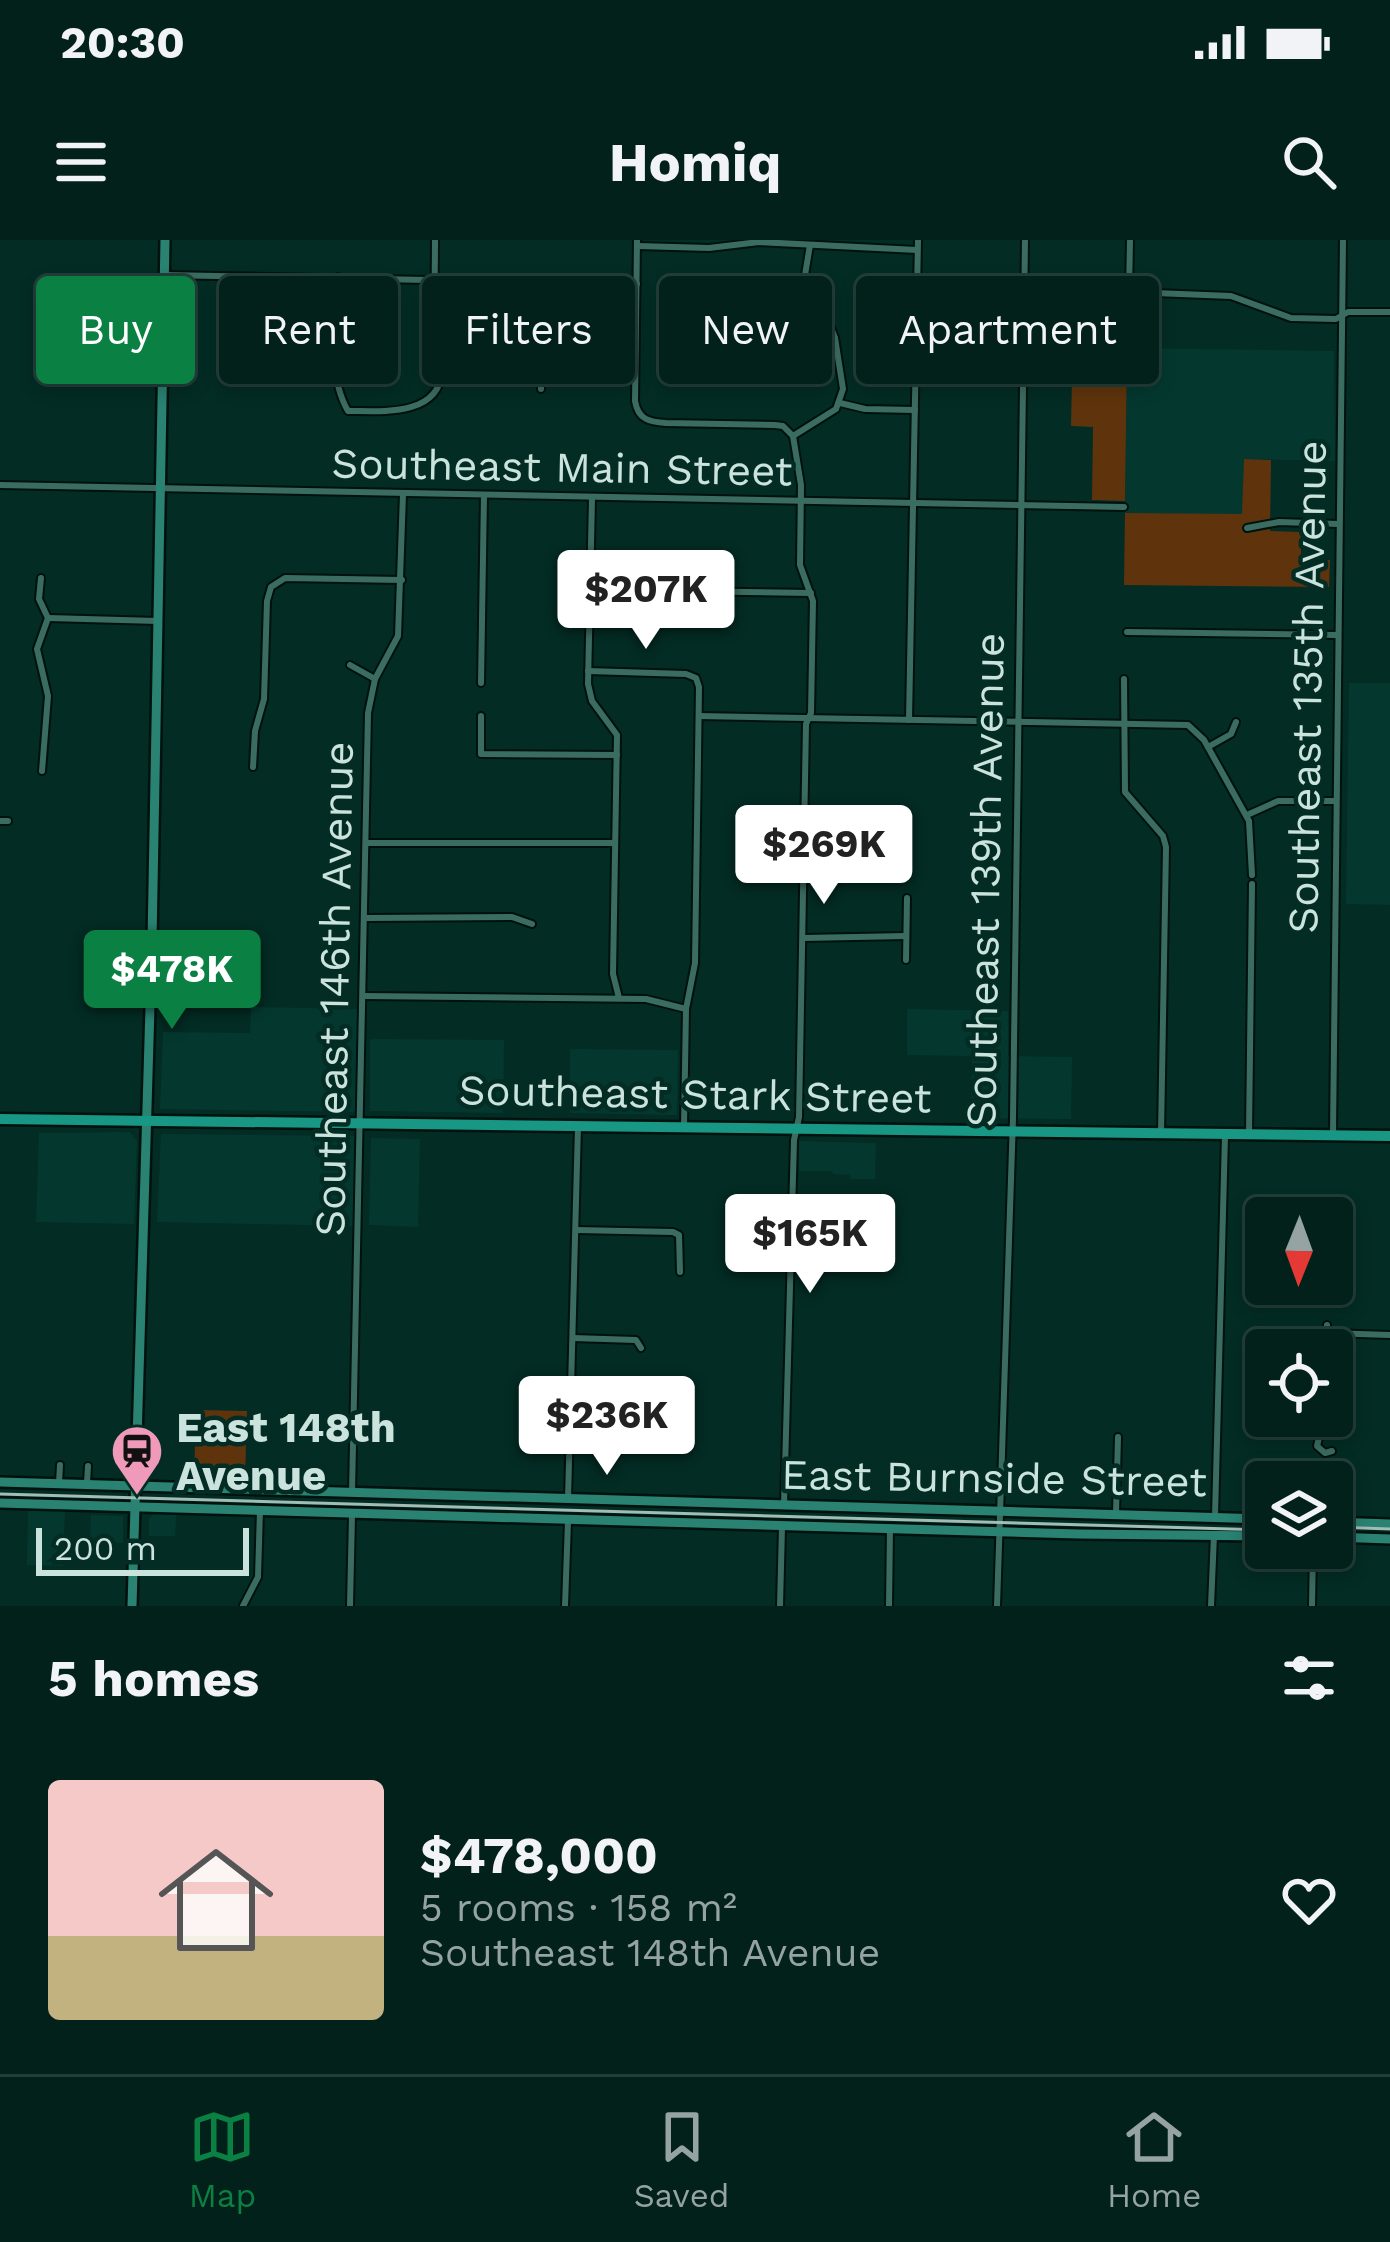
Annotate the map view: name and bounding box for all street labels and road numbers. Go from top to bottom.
street label: Southeast Main Street [331,438,793,496]
street label: Southeast 135th Avenue [1278,440,1336,934]
street label: Southeast 139th Avenue [956,632,1014,1128]
street label: Southeast 146th Avenue [305,741,363,1237]
street label: Southeast Stark Street [458,1065,932,1123]
street label: East Burnside Street [781,1450,1207,1506]

